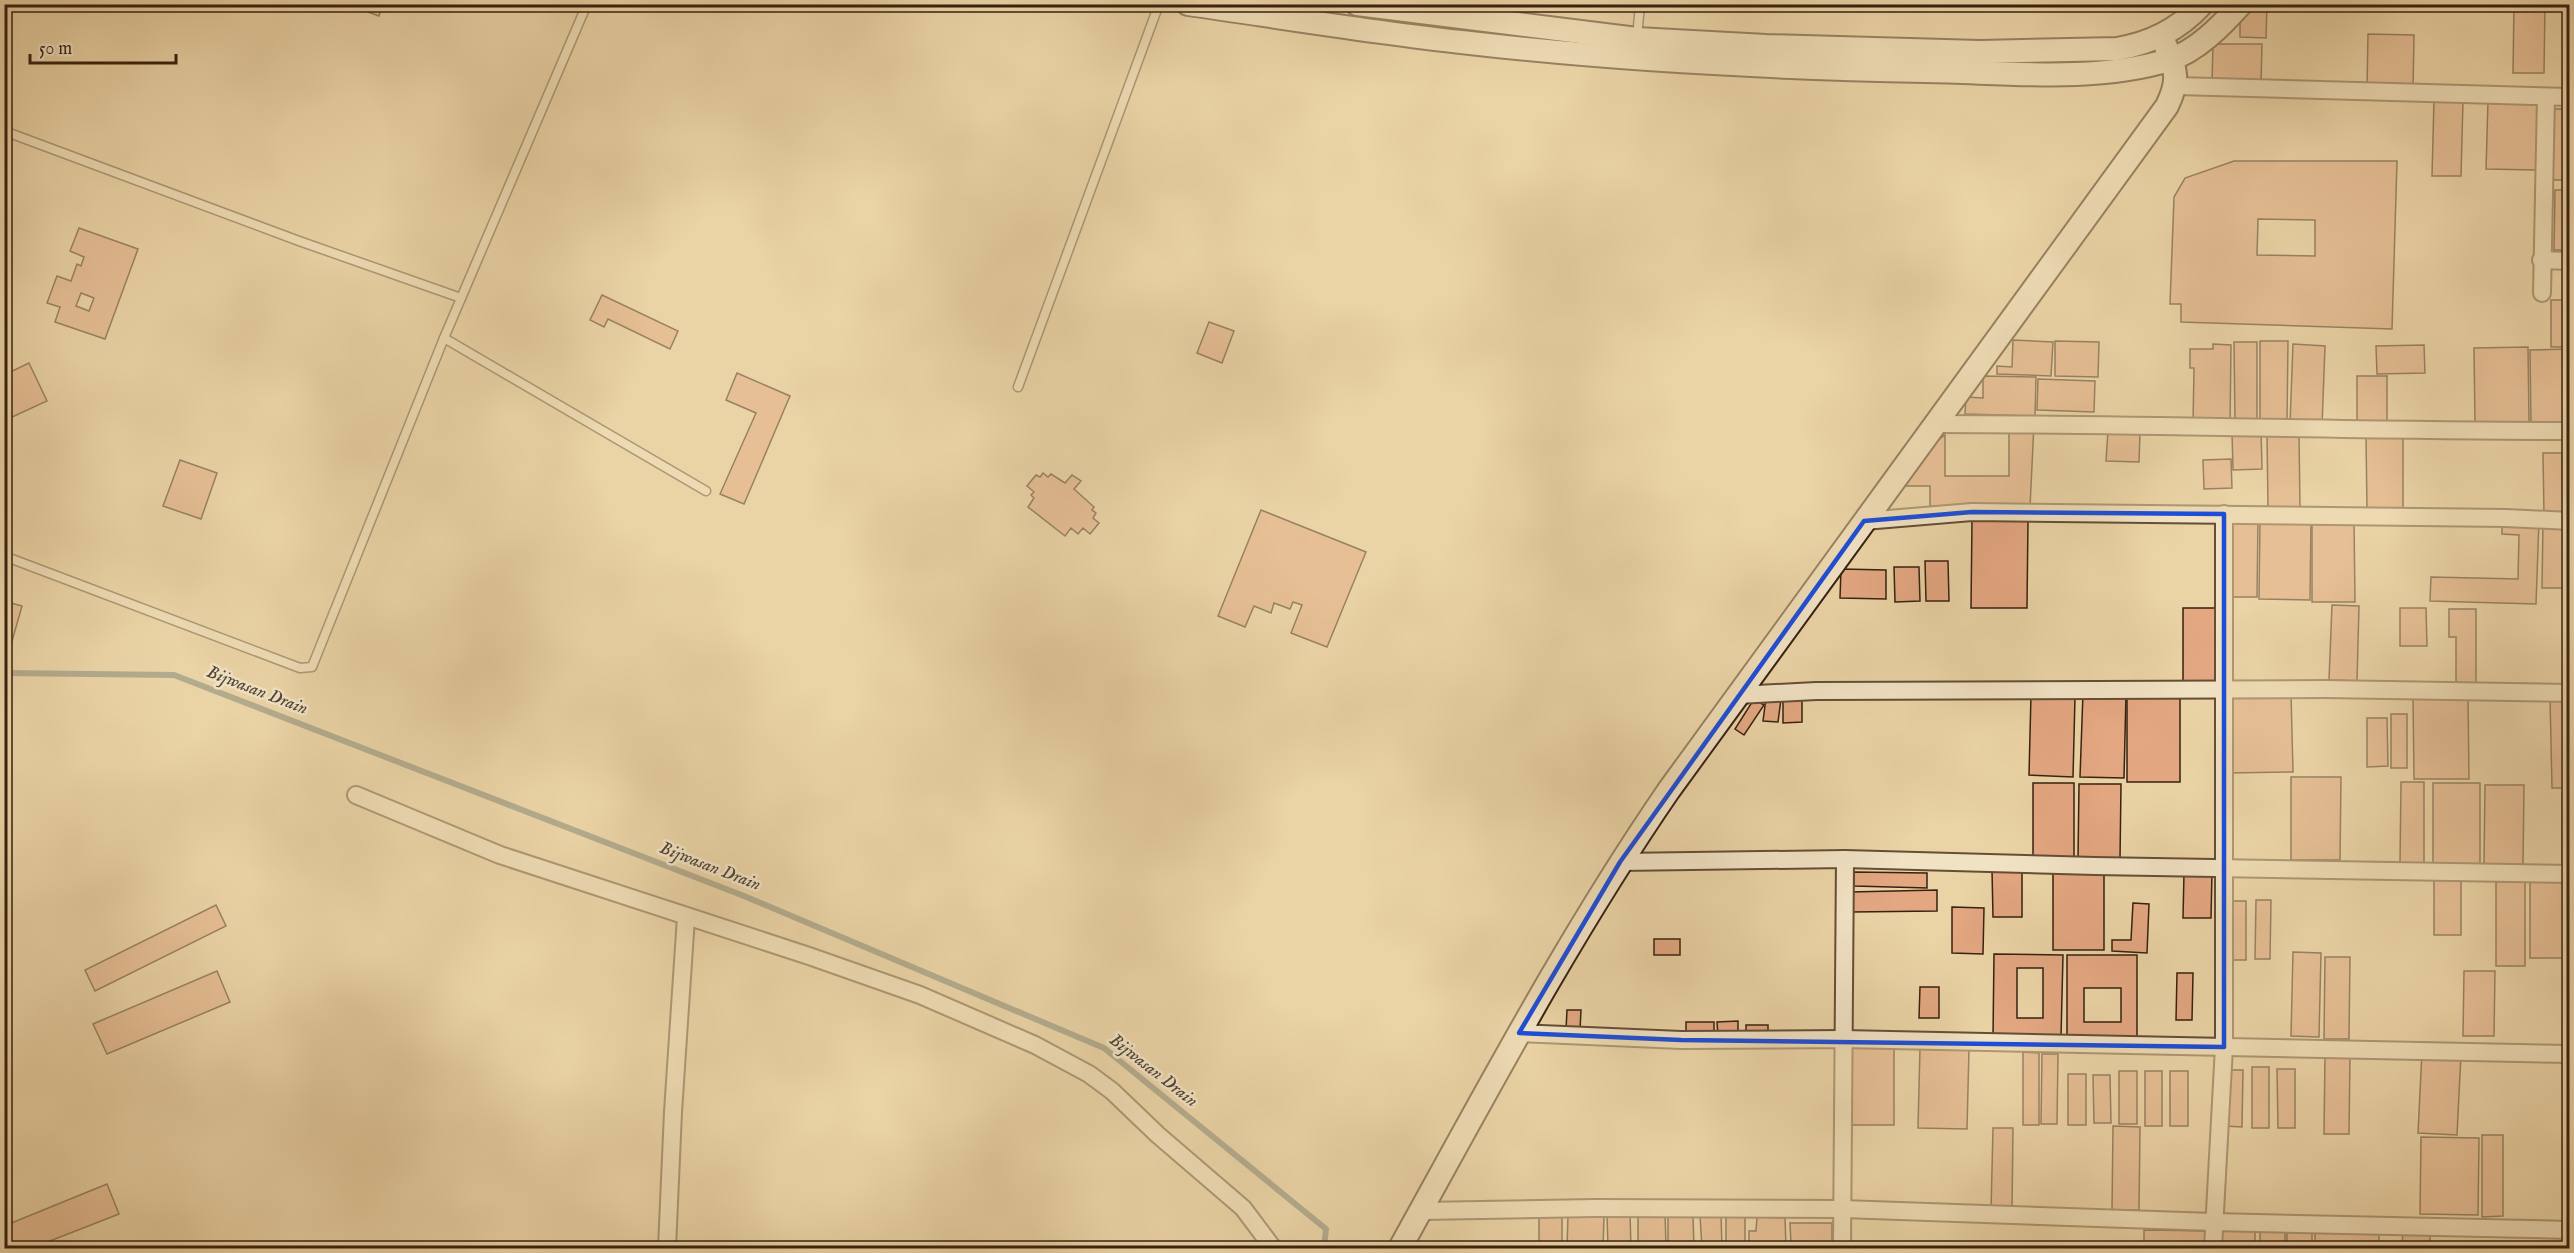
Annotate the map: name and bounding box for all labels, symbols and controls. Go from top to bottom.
scale bar [30,27,176,65]
text: 50 m [39,38,72,61]
water label: Bijwasan Drain [203,661,311,721]
water label: Bijwasan Drain [656,837,764,897]
water label: Bijwasan Drain [1104,1029,1202,1113]

